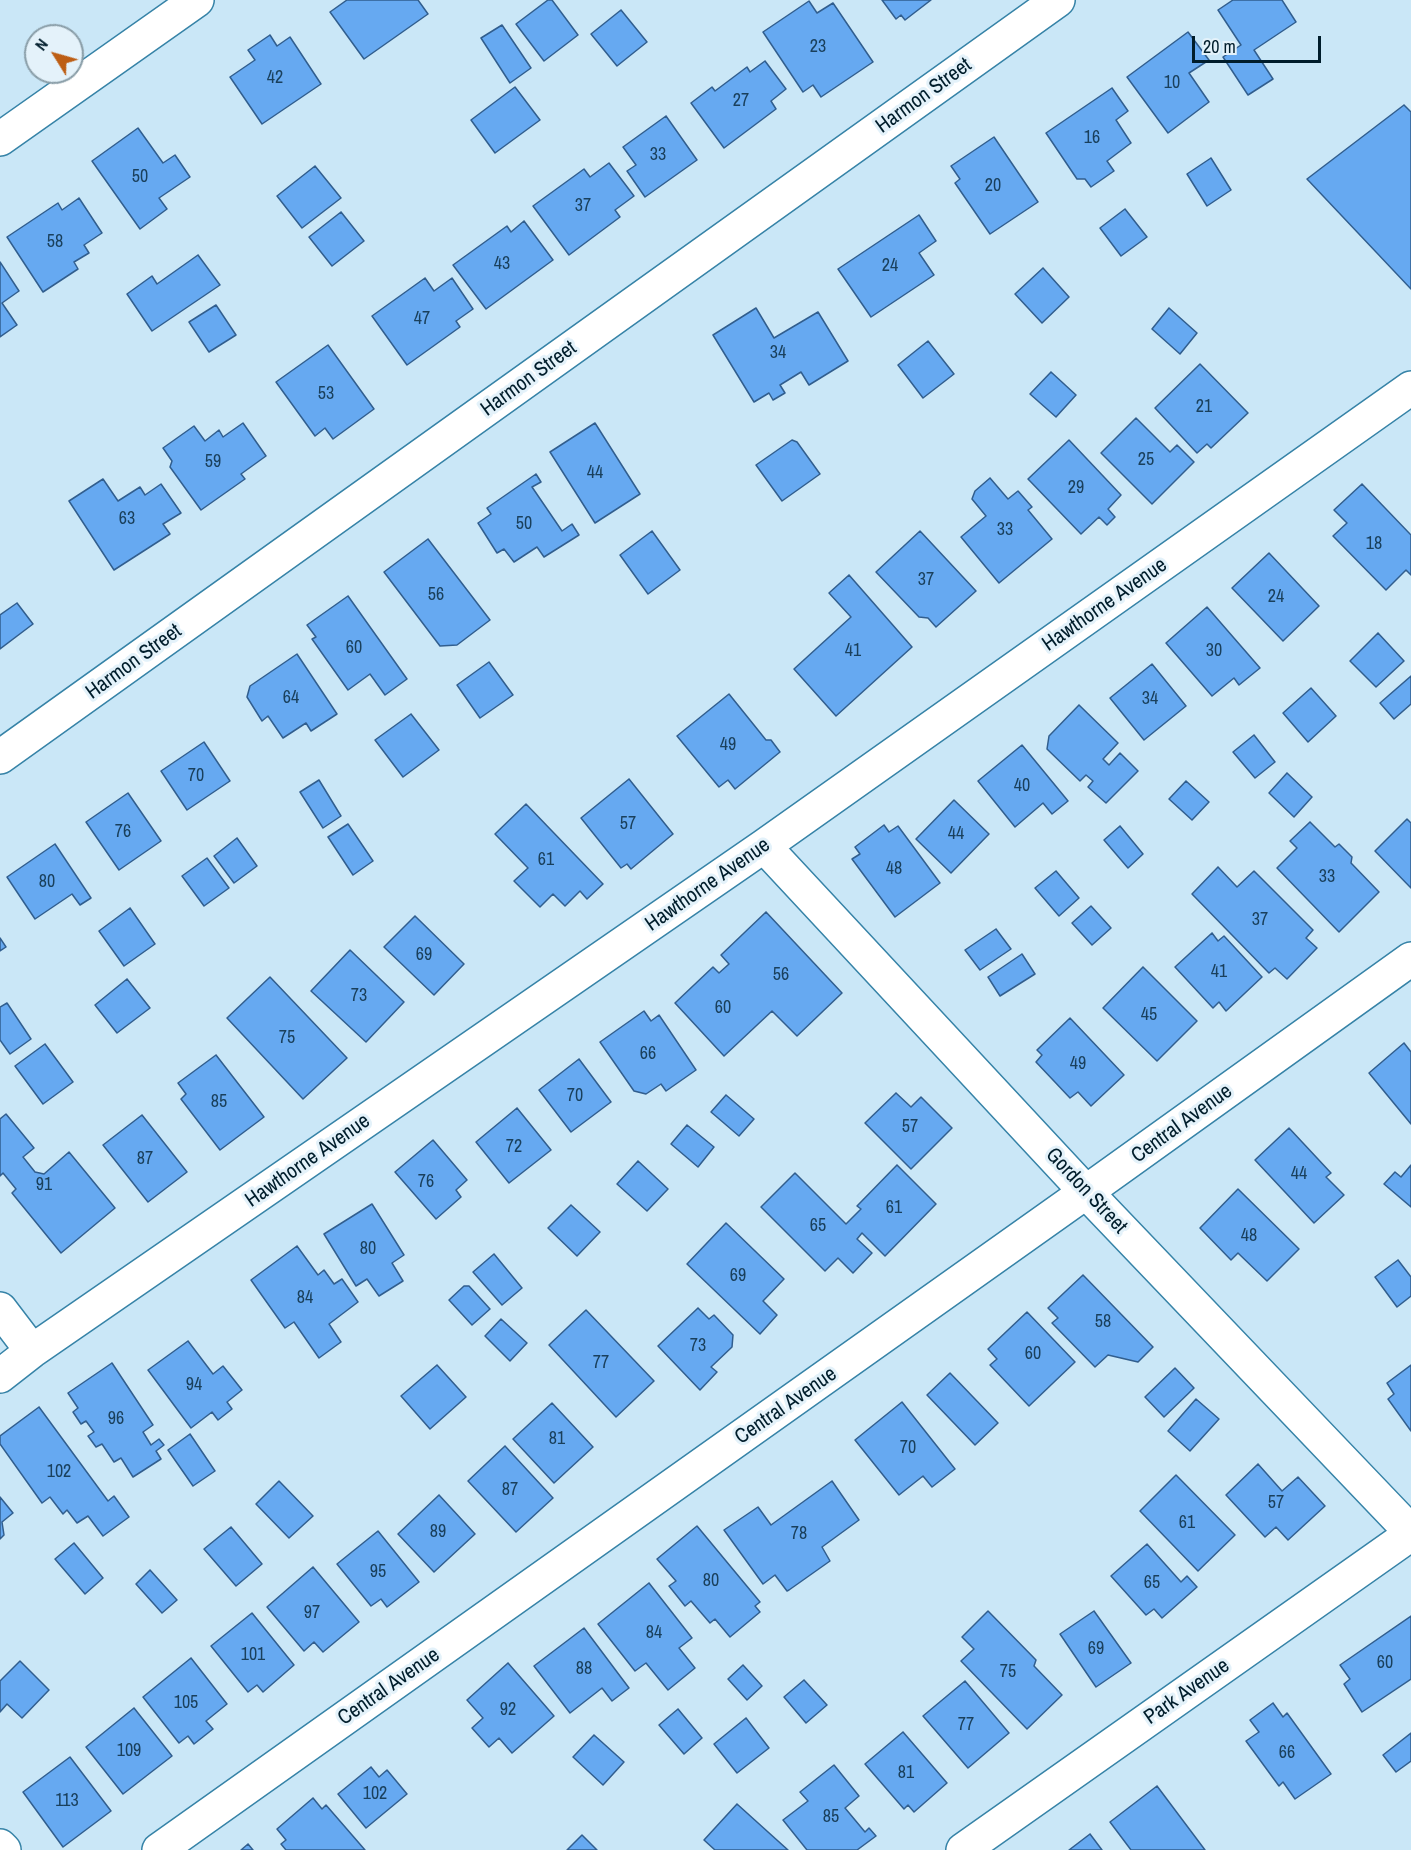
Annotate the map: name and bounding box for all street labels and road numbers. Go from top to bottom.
street label: Harmon Street [871,53,977,139]
street label: Harmon Street [476,336,582,422]
street label: Hawthorne Avenue [1038,553,1172,657]
street label: Harmon Street [81,619,187,705]
street label: Hawthorne Avenue [641,833,775,937]
street label: Central Avenue [1127,1079,1237,1169]
street label: Hawthorne Avenue [241,1109,375,1213]
street label: Gordon Street [1040,1143,1132,1239]
street label: Central Avenue [730,1362,842,1450]
street label: Central Avenue [333,1643,445,1731]
street label: Park Avenue [1140,1653,1234,1731]

